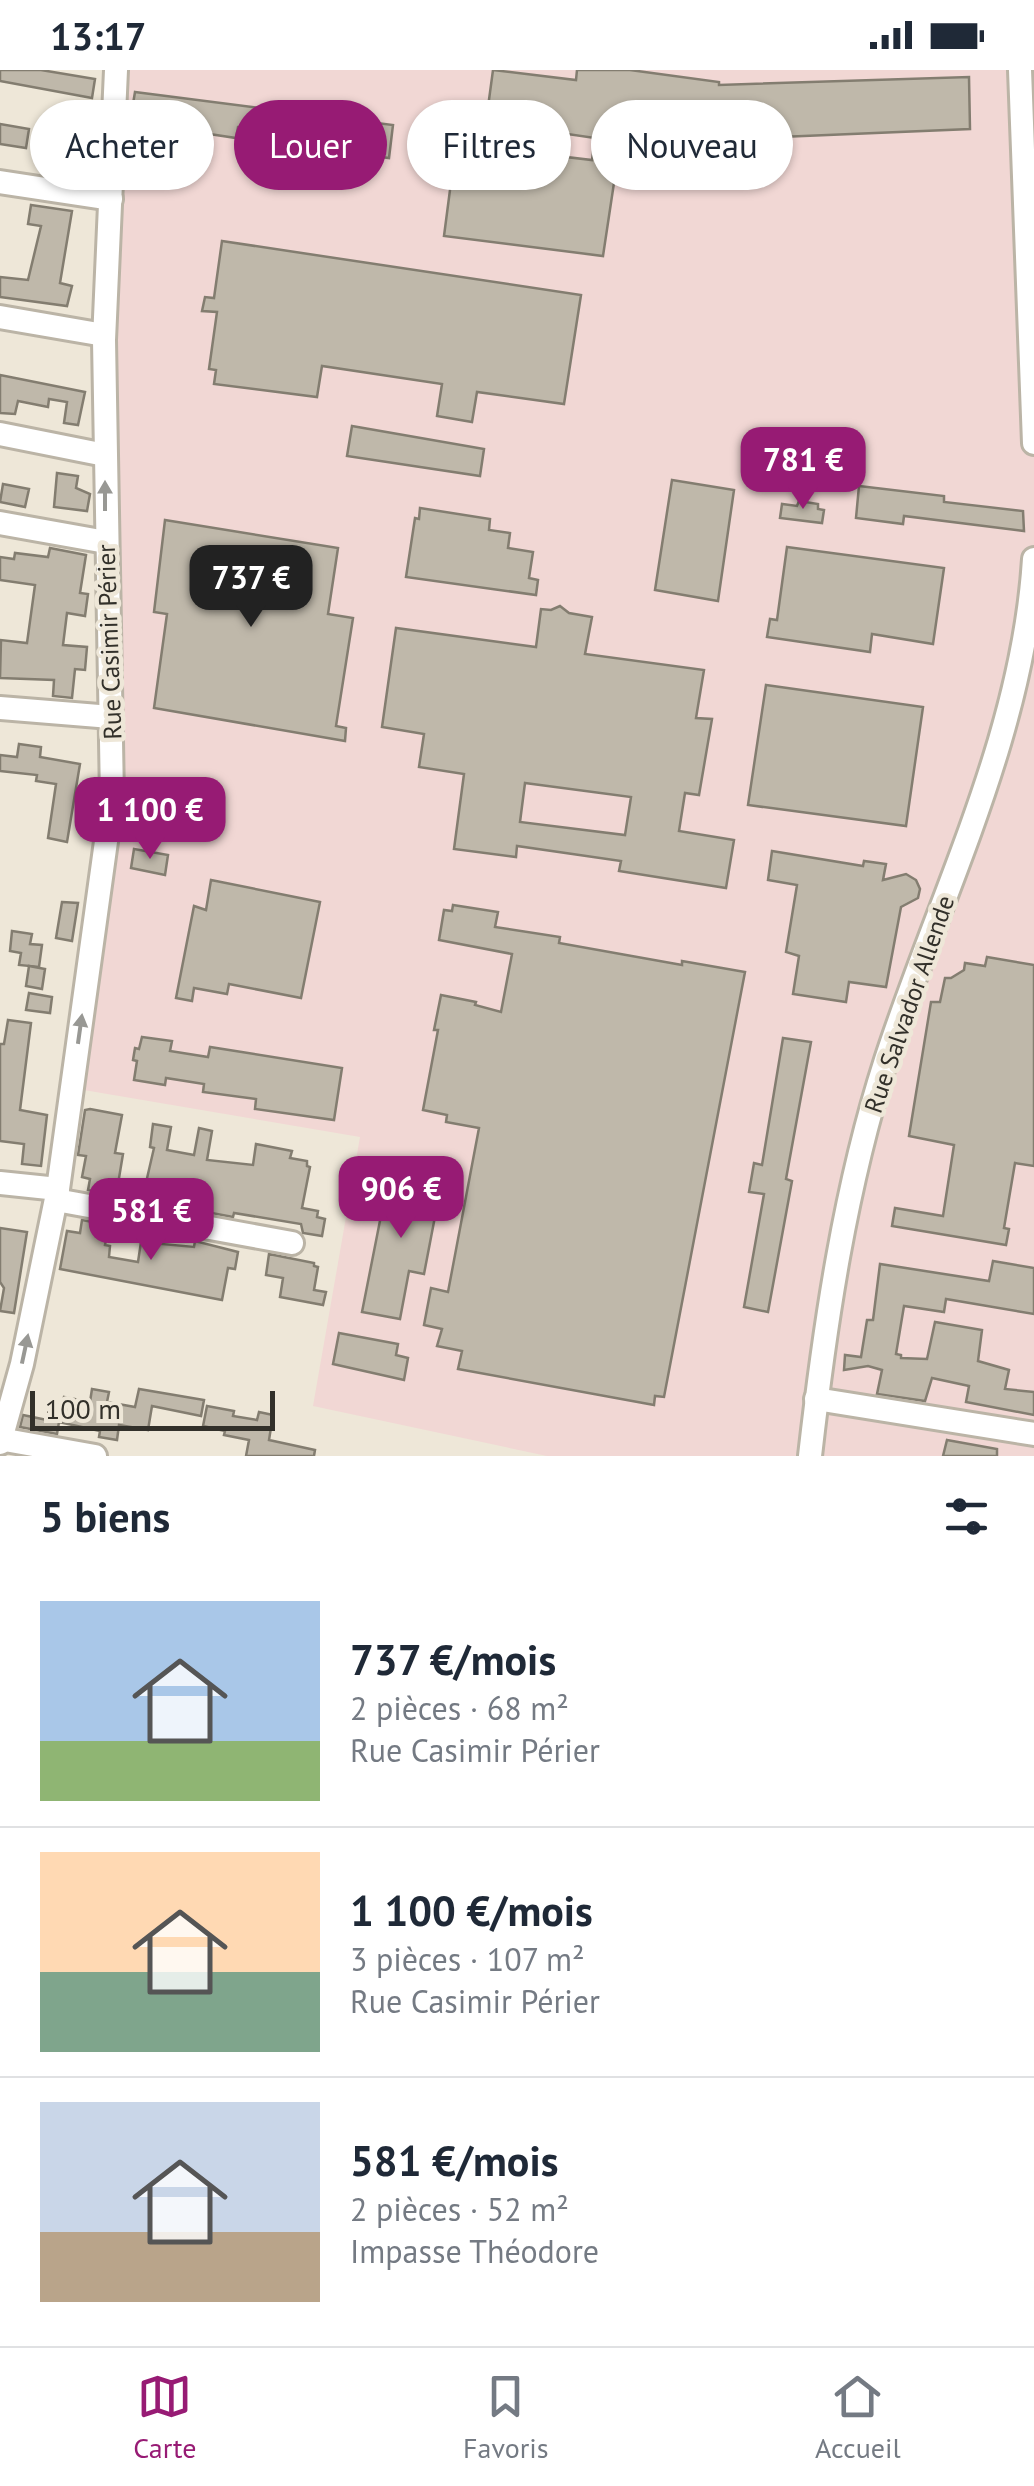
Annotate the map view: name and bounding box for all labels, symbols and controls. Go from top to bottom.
text: 13:17 [50,11,146,60]
chip: Acheter [30,100,214,190]
chip: Louer [234,100,387,190]
chip: Filtres [407,100,571,190]
chip: Nouveau [591,100,793,190]
pin: 781 € [733,427,873,512]
text: 781 € [763,438,843,480]
one-way arrow [97,479,113,511]
street label: Rue Casimir Périer [90,543,128,740]
pin: 737 € [181,545,321,630]
text: 737 € [212,556,290,598]
pin: 1 100 € [58,777,242,862]
text: 1 100 € [97,788,203,830]
street label: Rue Salvador Allende [857,891,961,1117]
one-way arrow [73,1012,89,1044]
pin: 906 € [331,1156,471,1241]
text: 906 € [361,1167,441,1209]
pin: 581 € [81,1178,221,1263]
text: 581 € [111,1189,191,1231]
one-way arrow [18,1333,33,1364]
scale bar [30,1386,275,1430]
text: 100 m [45,1390,121,1427]
text: 5 biens [40,1489,170,1544]
icon: filters [939,1489,994,1544]
text: 737 €/mois [350,1632,556,1687]
icon: home [120,1641,240,1761]
text: 2 pièces · 68 m² [350,1687,569,1729]
text: Rue Casimir Périer [350,1729,600,1771]
text: 1 100 €/mois [350,1883,593,1938]
icon: home [120,1892,240,2012]
text: 3 pièces · 107 m² [350,1938,585,1980]
text: Rue Casimir Périer [350,1980,600,2022]
text: 581 €/mois [350,2133,558,2188]
icon: home [120,2142,240,2262]
text: 2 pièces · 52 m² [350,2188,569,2230]
text: Impasse Théodore [350,2230,599,2272]
tab: Carte [133,2369,196,2466]
tab: Favoris [463,2369,548,2466]
tab: Accueil [815,2369,901,2466]

